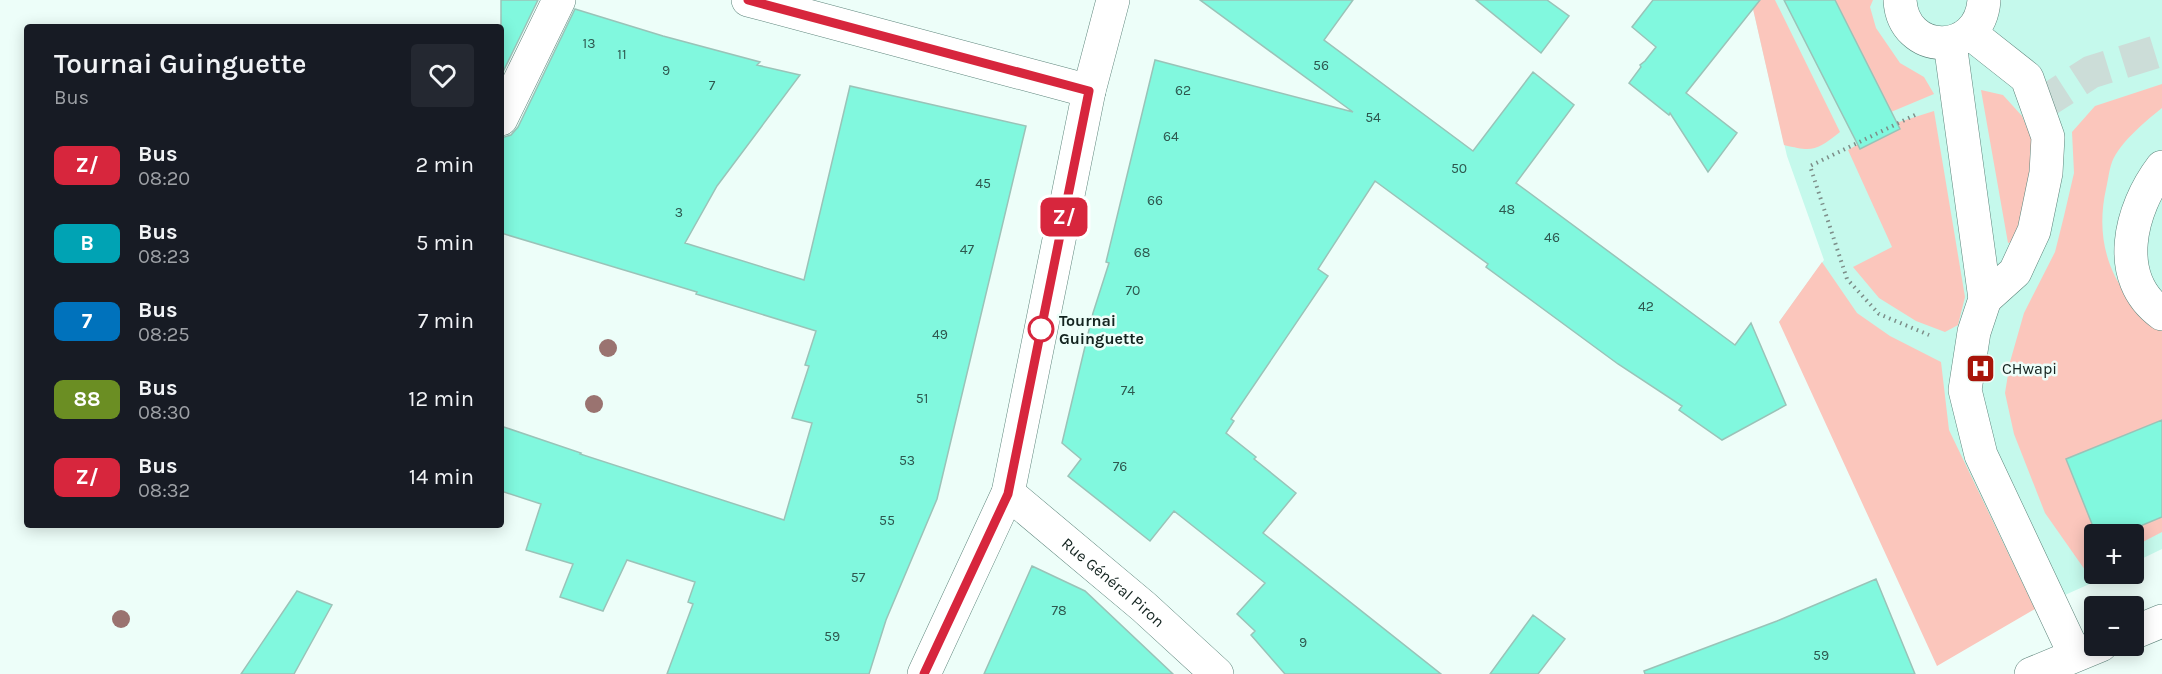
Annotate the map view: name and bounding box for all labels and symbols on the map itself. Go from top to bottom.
house number: 13 [583,35,595,52]
house number: 11 [617,46,627,63]
house number: 56 [1313,57,1329,74]
house number: 9 [662,62,670,79]
house number: 7 [709,77,716,94]
house number: 62 [1175,82,1191,99]
house number: 54 [1365,109,1381,126]
house number: 64 [1163,128,1179,145]
house number: 50 [1451,160,1467,177]
house number: 45 [975,175,991,192]
house number: 66 [1147,192,1163,209]
line badge: Z/ [1037,198,1091,236]
house number: 48 [1499,201,1515,218]
house number: 3 [675,204,683,221]
house number: 46 [1544,229,1560,246]
house number: 47 [960,241,975,258]
house number: 68 [1134,244,1150,261]
house number: 70 [1126,282,1140,299]
house number: 42 [1638,298,1654,315]
place label: Tournai Guinguette [1059,311,1144,348]
marker: Tournai Guinguette [1028,316,1054,342]
house number: 49 [932,326,948,343]
hospital icon: CHwapi [1965,352,1997,384]
place label: CHwapi [2002,359,2057,378]
house number: 74 [1121,382,1135,399]
house number: 51 [916,390,928,407]
house number: 53 [899,452,915,469]
house number: 76 [1113,458,1127,475]
house number: 55 [879,512,895,529]
street label: Rue Général Piron [1058,533,1169,631]
house number: 57 [851,569,866,586]
house number: 78 [1051,602,1067,619]
house number: 59 [824,628,840,645]
house number: 9 [1299,634,1307,651]
house number: 59 [1813,647,1829,664]

